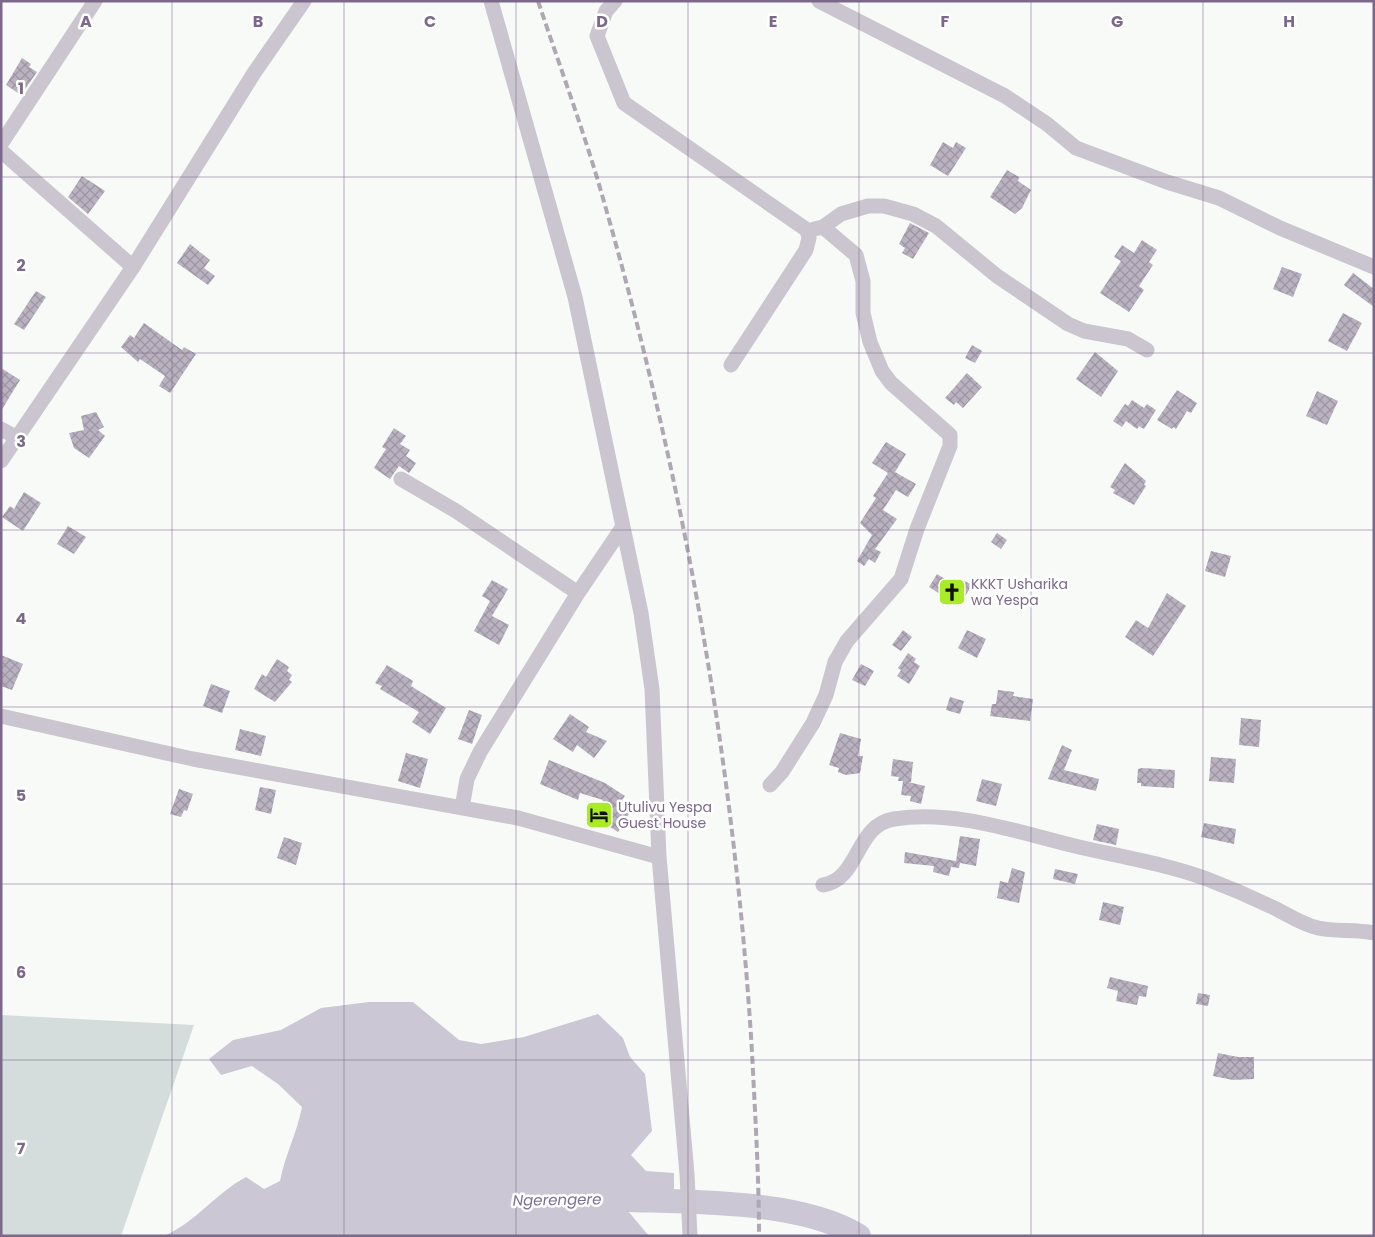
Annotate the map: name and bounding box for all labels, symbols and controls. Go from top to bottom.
text: A [80,10,92,33]
text: B [253,10,263,33]
text: C [424,10,436,33]
text: D [596,10,608,33]
text: E [769,10,777,33]
text: F [941,10,950,33]
text: G [1111,10,1123,33]
text: H [1283,10,1295,33]
text: 1 [18,77,24,100]
text: 2 [16,254,26,277]
text: 3 [16,430,26,453]
place label: KKKT Usharika wa Yespa [971,574,1068,610]
church icon: KKKT Usharika wa Yespa [937,577,967,607]
text: 4 [16,607,27,630]
text: 5 [16,784,26,807]
place label: Utulivu Yespa Guest House [618,797,712,833]
hotel icon: Utulivu Yespa Guest House [584,800,614,830]
text: 6 [16,961,26,984]
text: 7 [17,1137,26,1160]
water label: Ngerengere [512,1188,602,1211]

